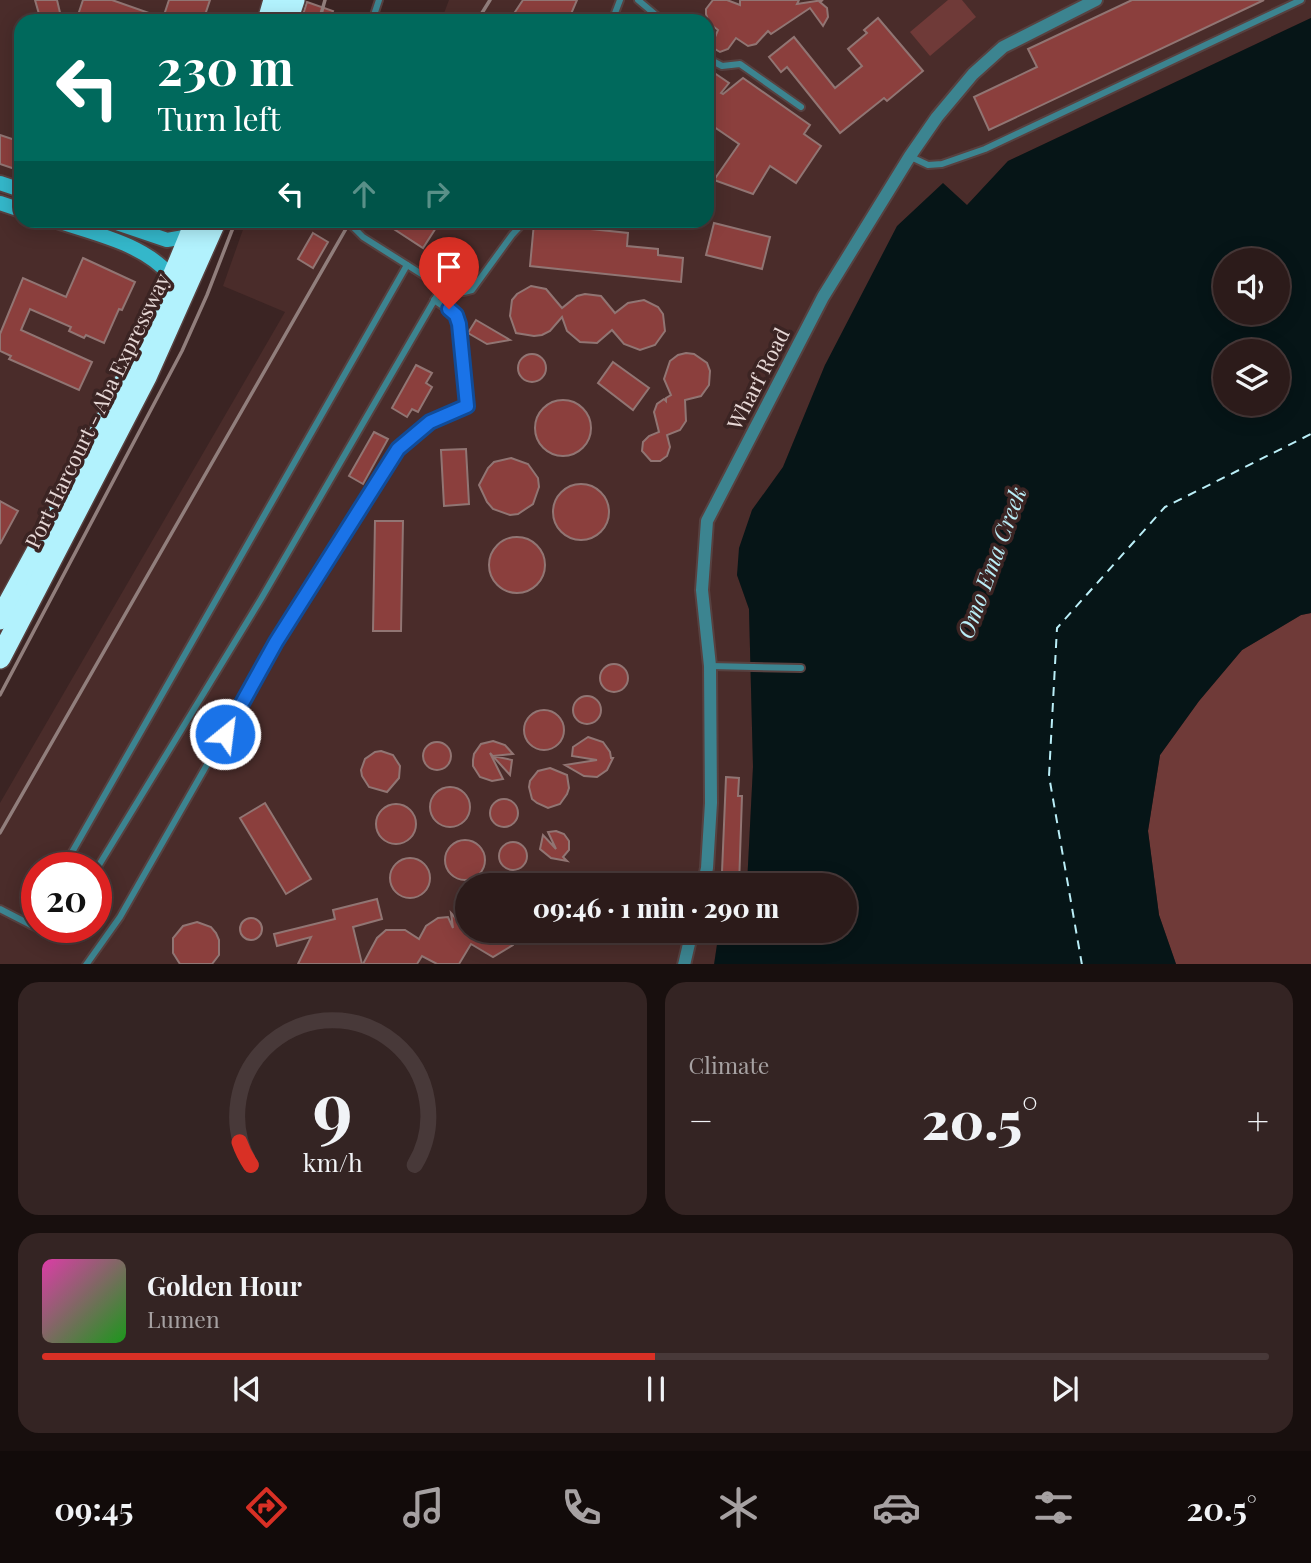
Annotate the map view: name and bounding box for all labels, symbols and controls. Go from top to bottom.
text: 230 m [157,33,294,98]
icon: left [42,42,133,133]
text: Turn left [157,96,281,139]
icon: left [272,175,310,213]
icon: ahead [345,175,383,213]
icon: right [418,175,456,213]
pin [419,237,479,309]
icon: arrive [430,248,468,286]
map controls [1213,248,1290,416]
button: sound [1213,248,1290,325]
street label: Port Harcourt - Aba Expressway [17,268,175,552]
street label: Wharf Road [719,322,795,435]
button: layers [1213,339,1290,416]
water label: Omo Ema Creek [949,482,1032,643]
position arrow [188,697,262,771]
speed limit sign: 20 [21,852,112,943]
text: 09:46 · 1 min · 290 m [533,890,779,925]
text: Climate [689,1049,769,1080]
text: 9 [312,1056,352,1153]
text: 20.5° [922,1084,1038,1153]
text: − [689,1094,713,1145]
text: + [1247,1094,1269,1145]
text: km/h [302,1144,363,1177]
text: Golden Hour [147,1268,302,1303]
text: Lumen [147,1303,220,1334]
icon: previous [228,1370,266,1408]
icon: pause [637,1370,675,1408]
icon: next [1046,1370,1084,1408]
icon: directions [242,1483,291,1532]
icon: music [399,1483,448,1532]
icon: phone [557,1483,606,1532]
icon: climate [714,1483,763,1532]
icon: car [872,1483,921,1532]
icon: filters [1029,1483,1078,1532]
text: 09:45 [54,1486,133,1529]
text: 20.5° [1187,1486,1257,1529]

